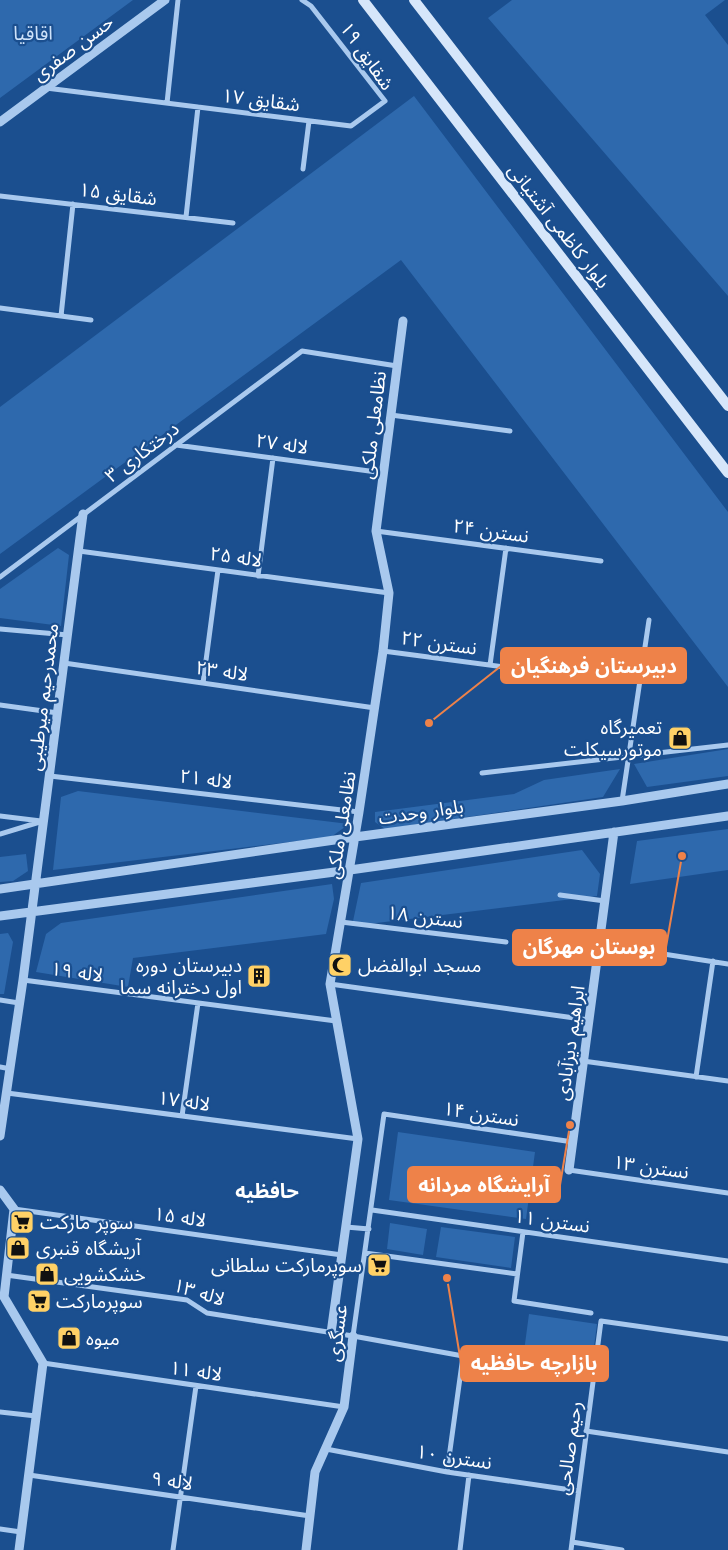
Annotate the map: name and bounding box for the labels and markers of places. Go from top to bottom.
callout: دبیرستان فرهنگیان [501,648,686,683]
place label: تعمیرگاه موتورسیکلت [564,714,662,763]
shop icon: تعمیرگاه موتورسیکلت [667,725,693,751]
callout: بوستان مهرگان [513,930,666,965]
place label: دبیرستان دوره اول دخترانه سما [120,952,242,1001]
mosque icon: مسجد ابوالفضل [327,952,353,978]
place label: مسجد ابوالفضل [358,952,481,979]
building icon: دبیرستان دوره اول دخترانه سما [246,963,272,989]
callout: آرایشگاه مردانه [408,1167,560,1202]
supermarket icon: سوپر مارکت [9,1209,35,1235]
place label: سوپر مارکت [40,1209,133,1236]
shop icon: آریشگاه قنبری [5,1235,31,1261]
place label: آریشگاه قنبری [36,1235,142,1262]
place label: سوپرمارکت سلطانی [211,1252,362,1279]
supermarket icon: سوپرمارکت سلطانی [366,1252,392,1278]
shop icon: خشکشویی [34,1261,60,1287]
place label: خشکشویی [64,1261,146,1288]
supermarket icon: سوپرمارکت [26,1288,52,1314]
place label: سوپرمارکت [56,1288,143,1315]
shop icon: میوه [56,1325,82,1351]
place label: میوه [86,1325,120,1352]
callout: بازارچه حافظیه [461,1346,608,1381]

